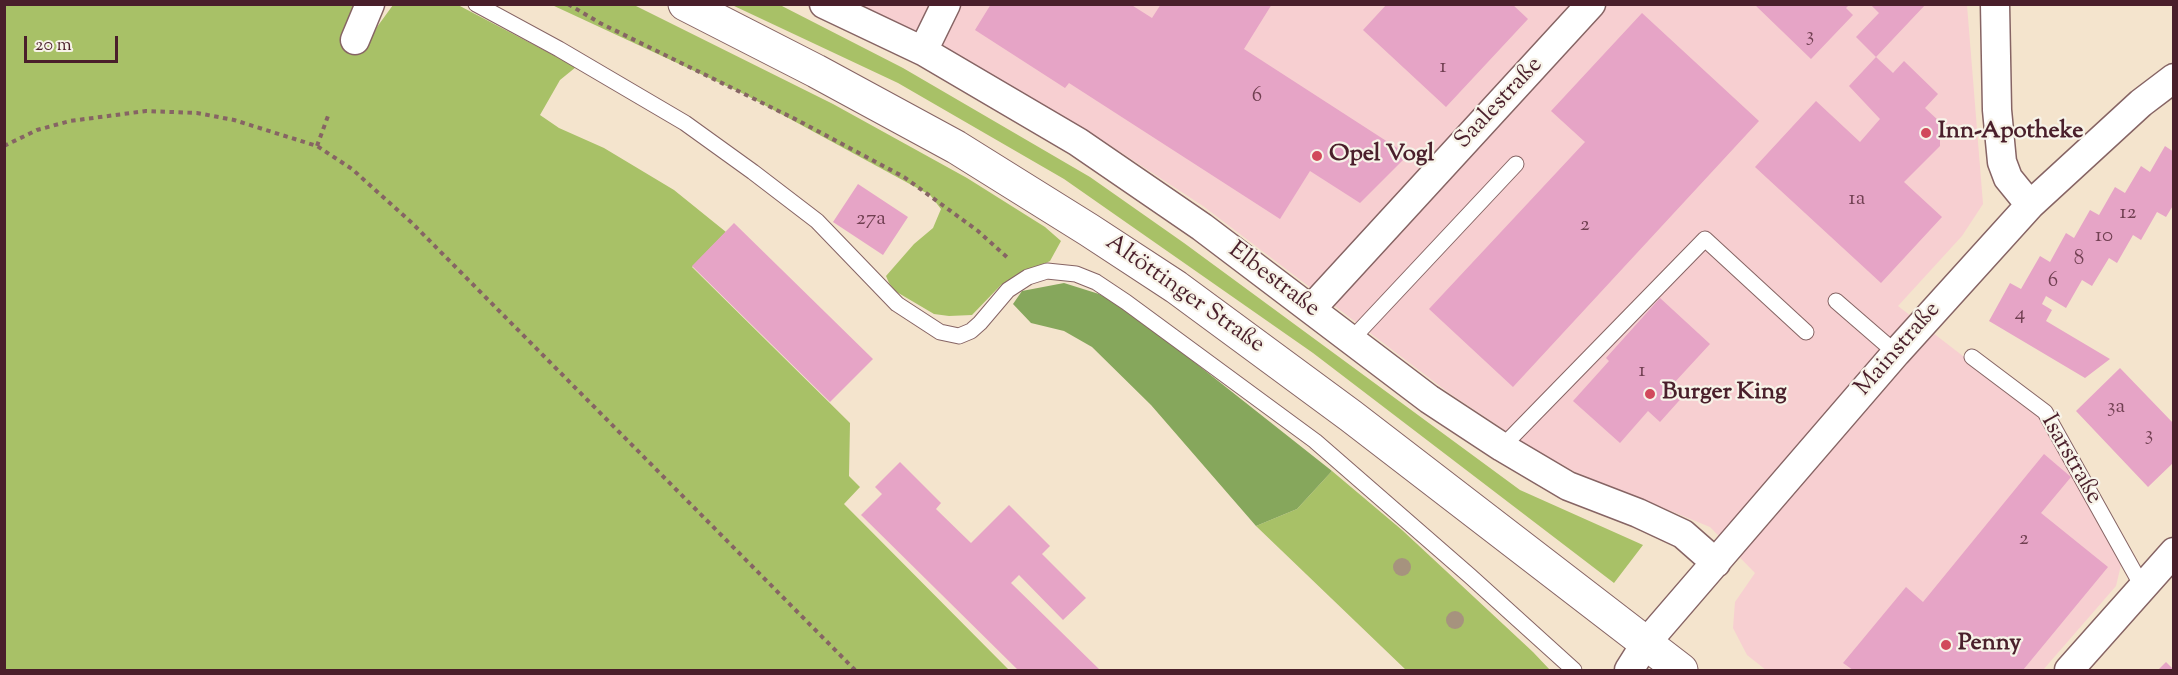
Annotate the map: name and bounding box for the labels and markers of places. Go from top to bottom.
place label: Inn-Apotheke [1938,119,2083,147]
marker: Inn-Apotheke [1919,126,1933,140]
place label: Opel Vogl [1329,142,1434,170]
marker: Opel Vogl [1310,149,1324,163]
place label: Burger King [1662,380,1787,408]
marker: Burger King [1643,387,1657,401]
place label: Penny [1958,631,2021,659]
marker: Penny [1939,638,1953,652]

